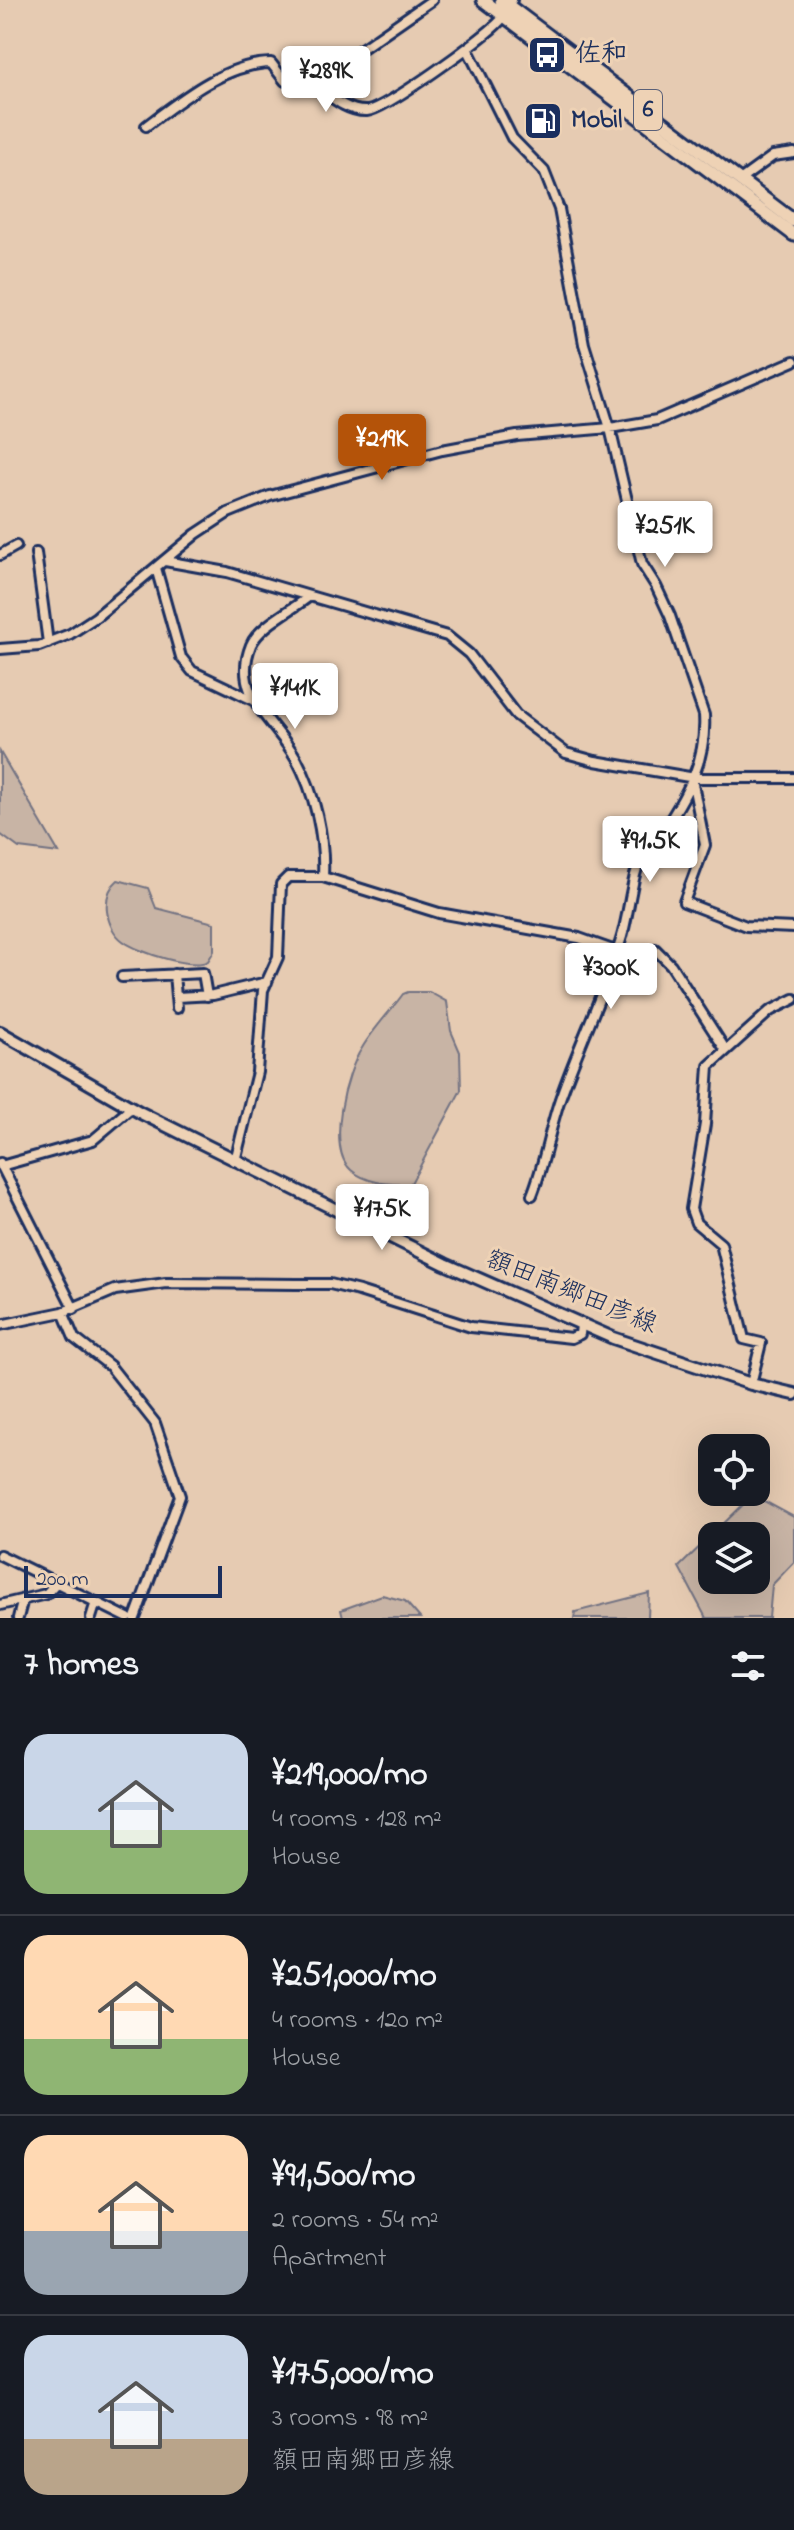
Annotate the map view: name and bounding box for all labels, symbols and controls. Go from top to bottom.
bus stop icon: 佐和 [526,34,568,76]
place label: 佐和 [575,36,627,74]
pin: ¥289K [270,46,382,114]
text: ¥289K [299,53,353,91]
road number: 6 [634,90,662,130]
fuel station icon: Mobil [522,100,564,142]
place label: Mobil [571,102,622,140]
pin: ¥219K [326,414,438,482]
text: ¥219K [356,421,408,459]
pin: ¥251K [609,501,721,569]
text: ¥251K [636,508,694,546]
pin: ¥141K [239,663,351,731]
text: ¥141K [270,670,320,708]
pin: ¥91.5K [585,816,715,884]
text: ¥91.5K [620,823,680,861]
pin: ¥300K [555,943,667,1011]
text: ¥300K [583,950,639,988]
pin: ¥175K [326,1184,438,1252]
text: ¥175K [354,1191,410,1229]
street label: 額田南郷田彦線 [480,1241,662,1345]
map controls [698,1434,770,1594]
button: locate [698,1434,770,1506]
button: layers [698,1522,770,1594]
scale bar [24,1562,222,1598]
text: 200 m [36,1564,89,1596]
text: 7 homes [24,1641,139,1691]
icon: filters [726,1644,770,1688]
text: ¥219,000/mo [272,1751,428,1801]
icon: home [88,1766,184,1862]
text: 4 rooms · 128 m² [272,1801,442,1839]
text: House [272,1839,340,1877]
text: ¥251,000/mo [272,1952,437,2002]
icon: home [88,1967,184,2063]
text: 4 rooms · 120 m² [272,2002,443,2040]
text: House [272,2040,340,2078]
text: ¥91,500/mo [272,2152,416,2202]
icon: home [88,2167,184,2263]
text: 2 rooms · 54 m² [272,2202,438,2240]
text: Apartment [272,2240,386,2278]
text: ¥175,000/mo [272,2350,434,2400]
icon: home [88,2367,184,2463]
text: 3 rooms · 98 m² [272,2400,428,2438]
text: 額田南郷田彦線 [272,2443,454,2481]

